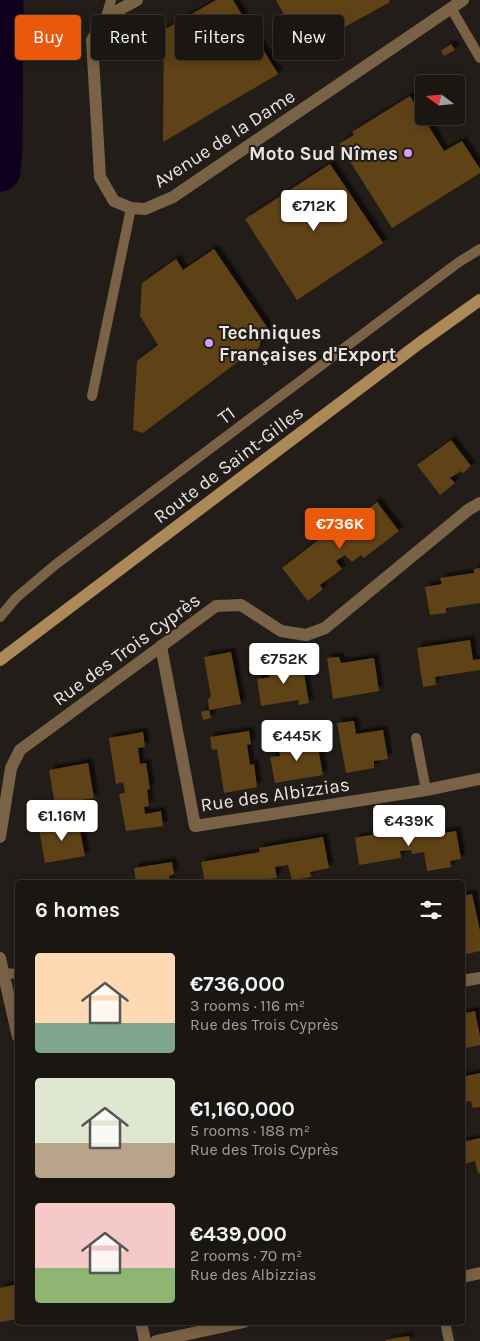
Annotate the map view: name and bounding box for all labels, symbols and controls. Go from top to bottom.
chip: Buy [15,15,81,60]
chip: Rent [91,15,165,60]
chip: Filters [175,15,263,60]
chip: New [273,15,344,60]
north arrow [415,75,465,125]
map controls [415,75,465,125]
street label: Avenue de la Dame [150,85,299,193]
place label: Moto Sud Nîmes [249,143,398,165]
marker: Moto Sud Nîmes [402,147,414,159]
pin: €712K [279,190,349,232]
text: €712K [292,196,336,215]
place label: Techniques Françaises d'Export [219,322,396,366]
marker: Techniques Françaises d'Export [203,337,215,349]
street label: Route de Saint-Gilles [149,401,308,528]
street label: T1 [214,402,240,429]
pin: €736K [305,508,375,550]
text: €736K [316,514,364,533]
street label: Rue des Trois Cyprès [49,589,205,711]
pin: €752K [249,642,319,685]
text: €752K [260,649,308,668]
pin: €445K [262,720,332,762]
text: €445K [273,726,321,745]
street label: Rue des Albizzias [199,774,351,816]
pin: €1.16M [21,800,103,842]
pin: €439K [374,804,444,847]
text: €1.16M [38,806,86,825]
text: €439K [384,811,434,830]
icon: filters [417,896,445,924]
text: 6 homes [35,898,120,922]
text: €736,000 [190,972,285,996]
icon: home [75,973,135,1033]
text: 3 rooms · 116 m² [190,996,305,1015]
text: Rue des Trois Cyprès [190,1015,339,1034]
text: €1,160,000 [190,1097,295,1121]
icon: home [75,1098,135,1158]
text: 5 rooms · 188 m² [190,1121,310,1140]
text: Rue des Trois Cyprès [190,1140,339,1159]
text: €439,000 [190,1222,287,1246]
icon: home [75,1223,135,1283]
text: 2 rooms · 70 m² [190,1246,302,1265]
text: Rue des Albizzias [190,1265,317,1284]

